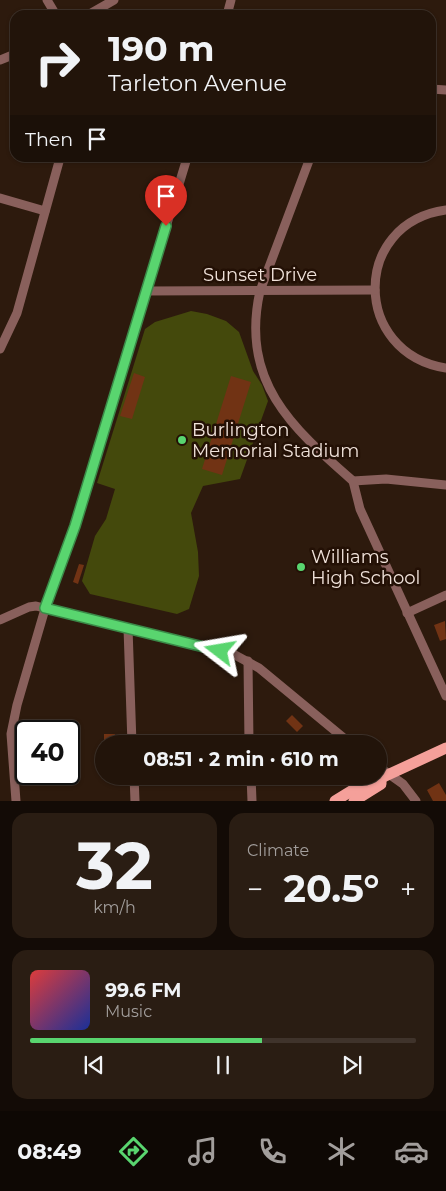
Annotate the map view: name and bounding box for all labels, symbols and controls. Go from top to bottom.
text: 190 m [108,27,214,70]
icon: right [25,30,90,95]
text: Tarleton Avenue [108,70,287,97]
icon: arrive [83,125,111,153]
text: Then [25,128,73,151]
pin [145,175,187,226]
icon: arrive [152,182,180,210]
street label: Sunset Drive [203,264,317,286]
place label: Burlington Memorial Stadium [192,419,359,462]
marker: Burlington Memorial Stadium [176,434,188,446]
place label: Williams High School [311,546,420,589]
marker: Williams High School [295,561,307,573]
position arrow [193,624,245,676]
speed limit sign: 40 [15,720,80,785]
text: 08:51 · 2 min · 610 m [143,748,339,771]
text: 32 [76,826,153,905]
text: Climate [247,841,309,860]
text: 20.5° [284,865,379,912]
text: − [247,872,263,906]
text: + [400,872,416,906]
text: km/h [93,898,136,917]
text: 99.6 FM [105,979,181,1002]
text: Music [105,1002,152,1021]
icon: previous [80,1051,108,1079]
icon: pause [209,1051,237,1079]
icon: next [338,1051,366,1079]
icon: directions [116,1134,151,1169]
icon: music [185,1134,220,1169]
icon: phone [255,1134,290,1169]
icon: climate [324,1134,359,1169]
icon: car [394,1134,429,1169]
text: 08:49 [17,1138,82,1165]

